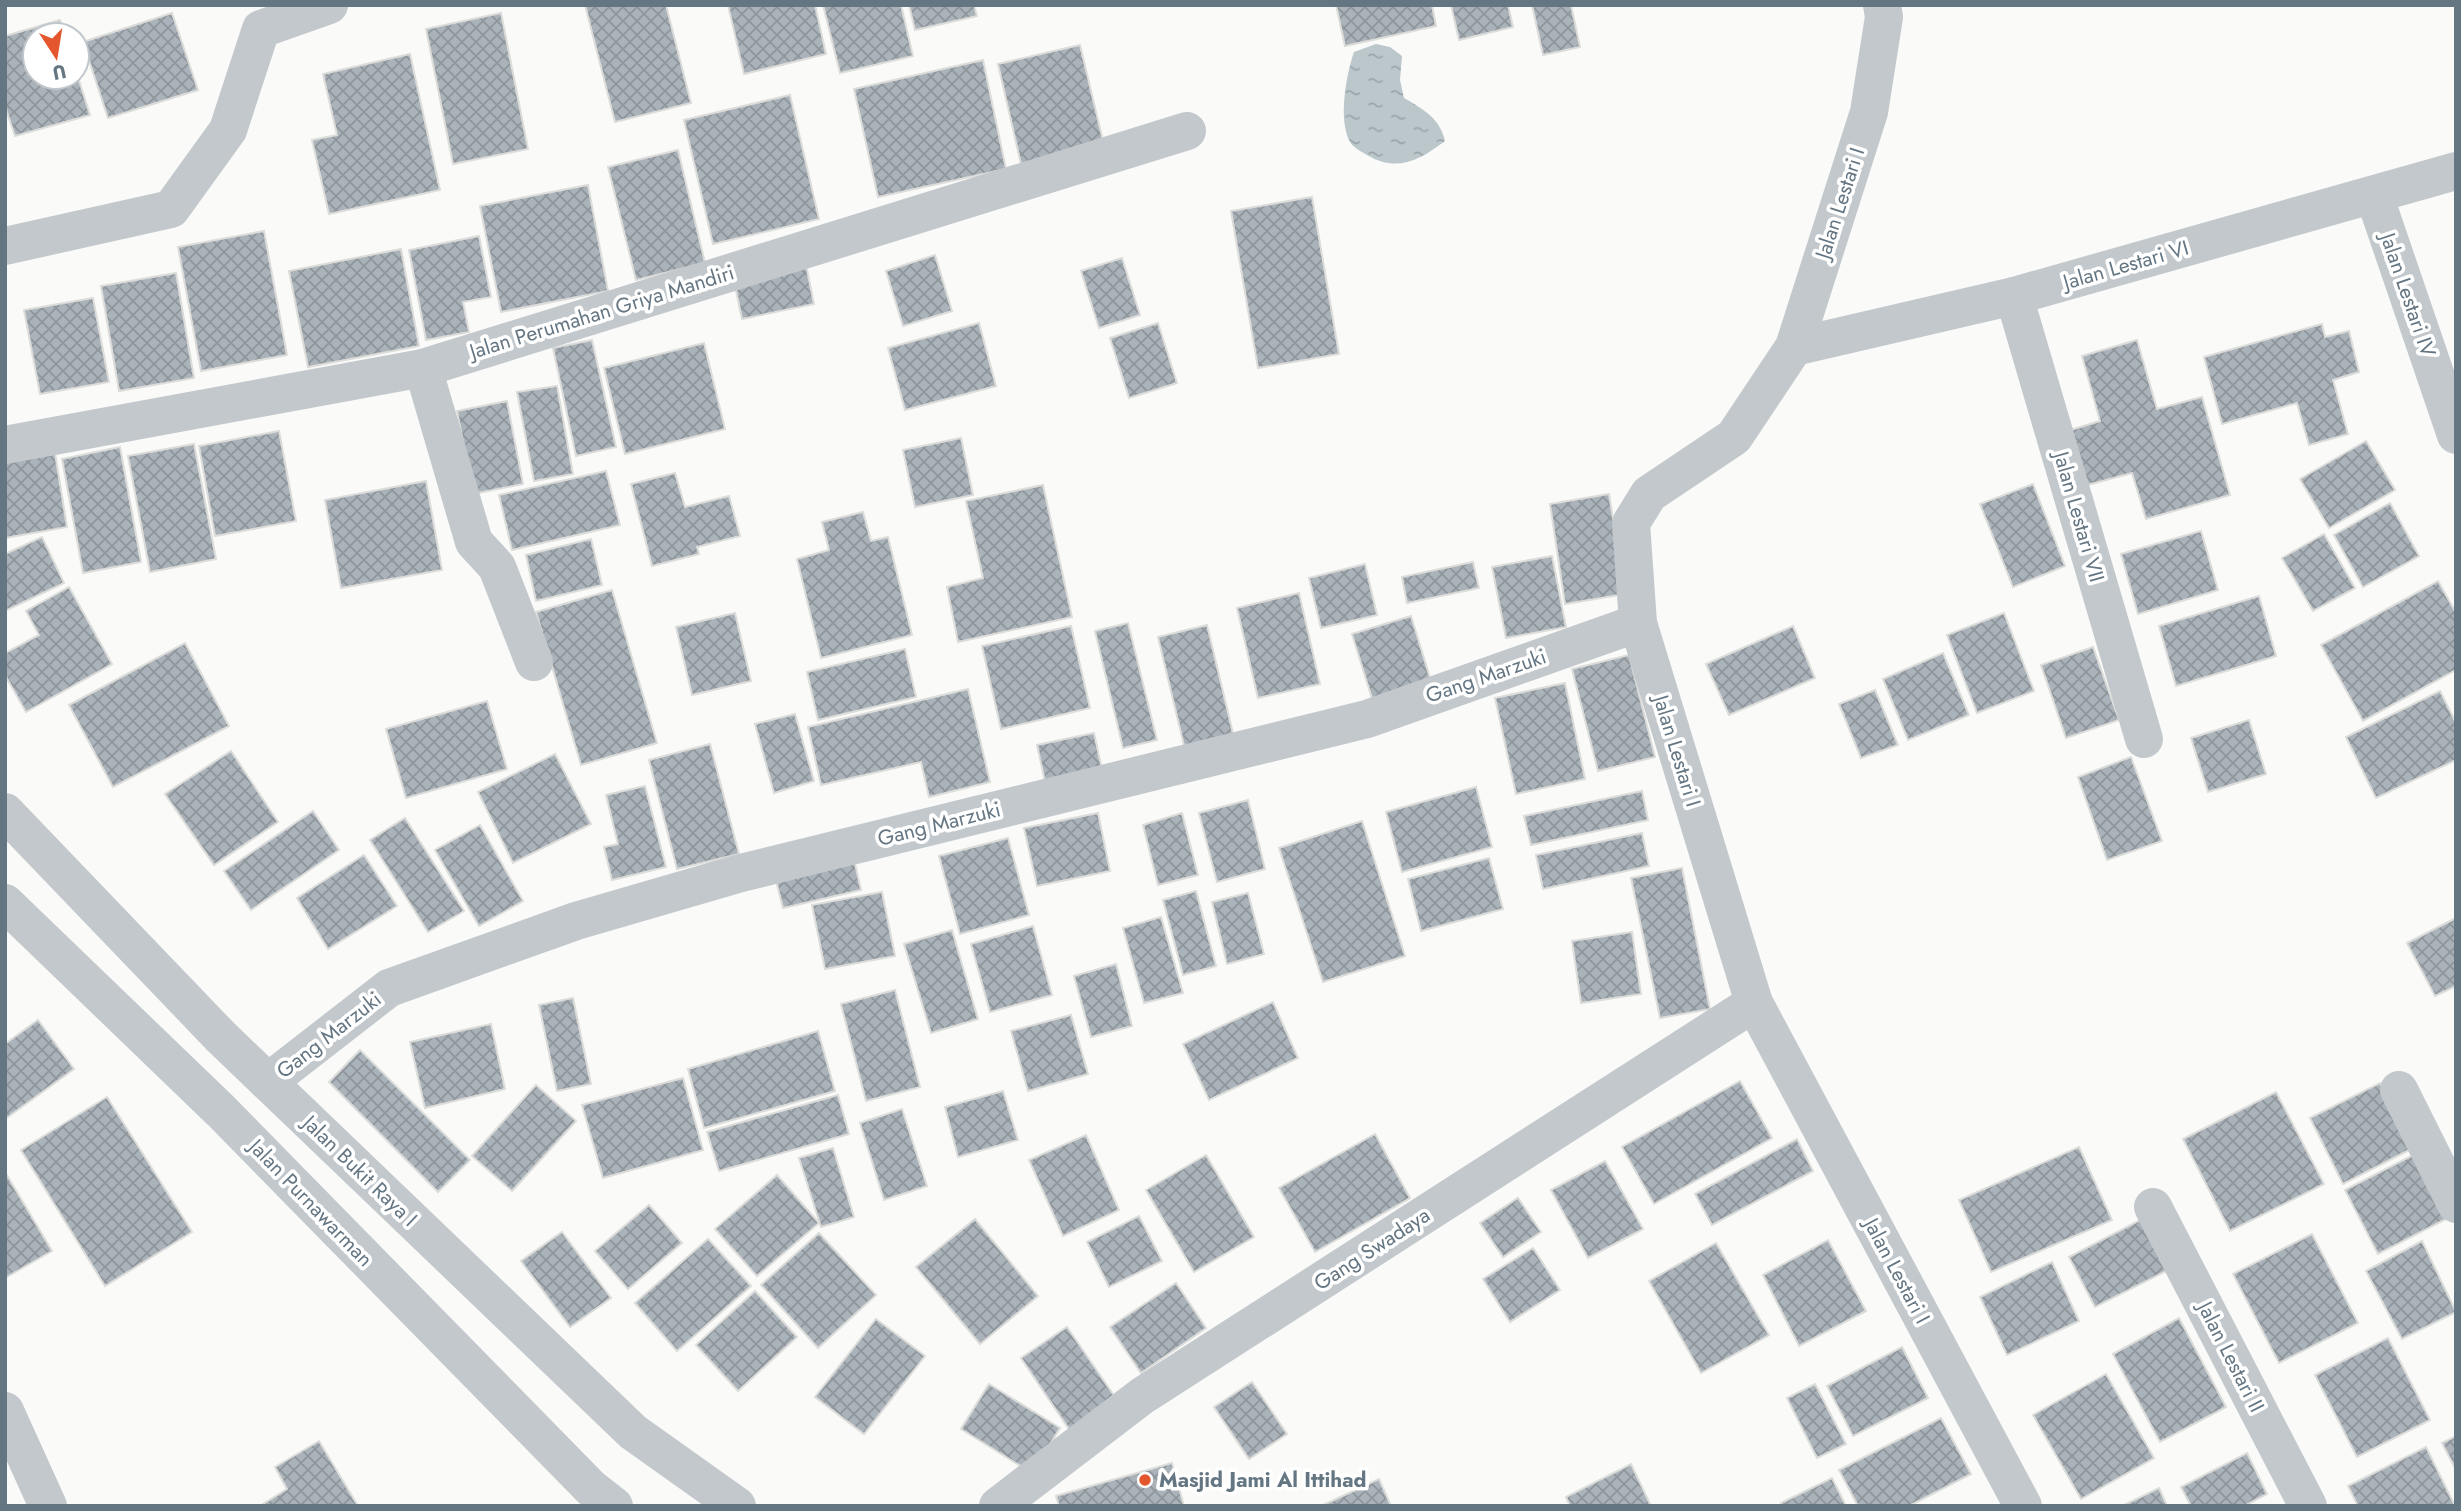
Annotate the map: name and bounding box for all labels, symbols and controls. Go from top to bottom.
north arrow [21,21,91,91]
text: U [50,58,69,87]
street label: Jalan Lestari I [1807,144,1872,265]
street label: Jalan Lestari IV [2372,226,2443,361]
street label: Jalan Lestari VI [2057,233,2192,298]
street label: Jalan Perumahan Griya Mandiri [463,257,738,367]
street label: Jalan Lestari VII [2045,445,2112,586]
street label: Gang Marzuki [1422,641,1550,711]
street label: Jalan Lestari I [1645,689,1708,811]
street label: Gang Marzuki [874,794,1004,854]
street label: Gang Marzuki [270,984,388,1086]
street label: Jalan Bukit Raya I [294,1106,424,1233]
street label: Jalan Purnawarman [240,1130,380,1273]
street label: Gang Swadaya [1308,1200,1436,1298]
street label: Jalan Lestari I [1855,1210,1937,1329]
street label: Jalan Lestari II [2189,1294,2272,1418]
place label: Masjid Jami Al Ittihad [1159,1465,1366,1495]
marker: Masjid Jami Al Ittihad [1137,1472,1153,1488]

